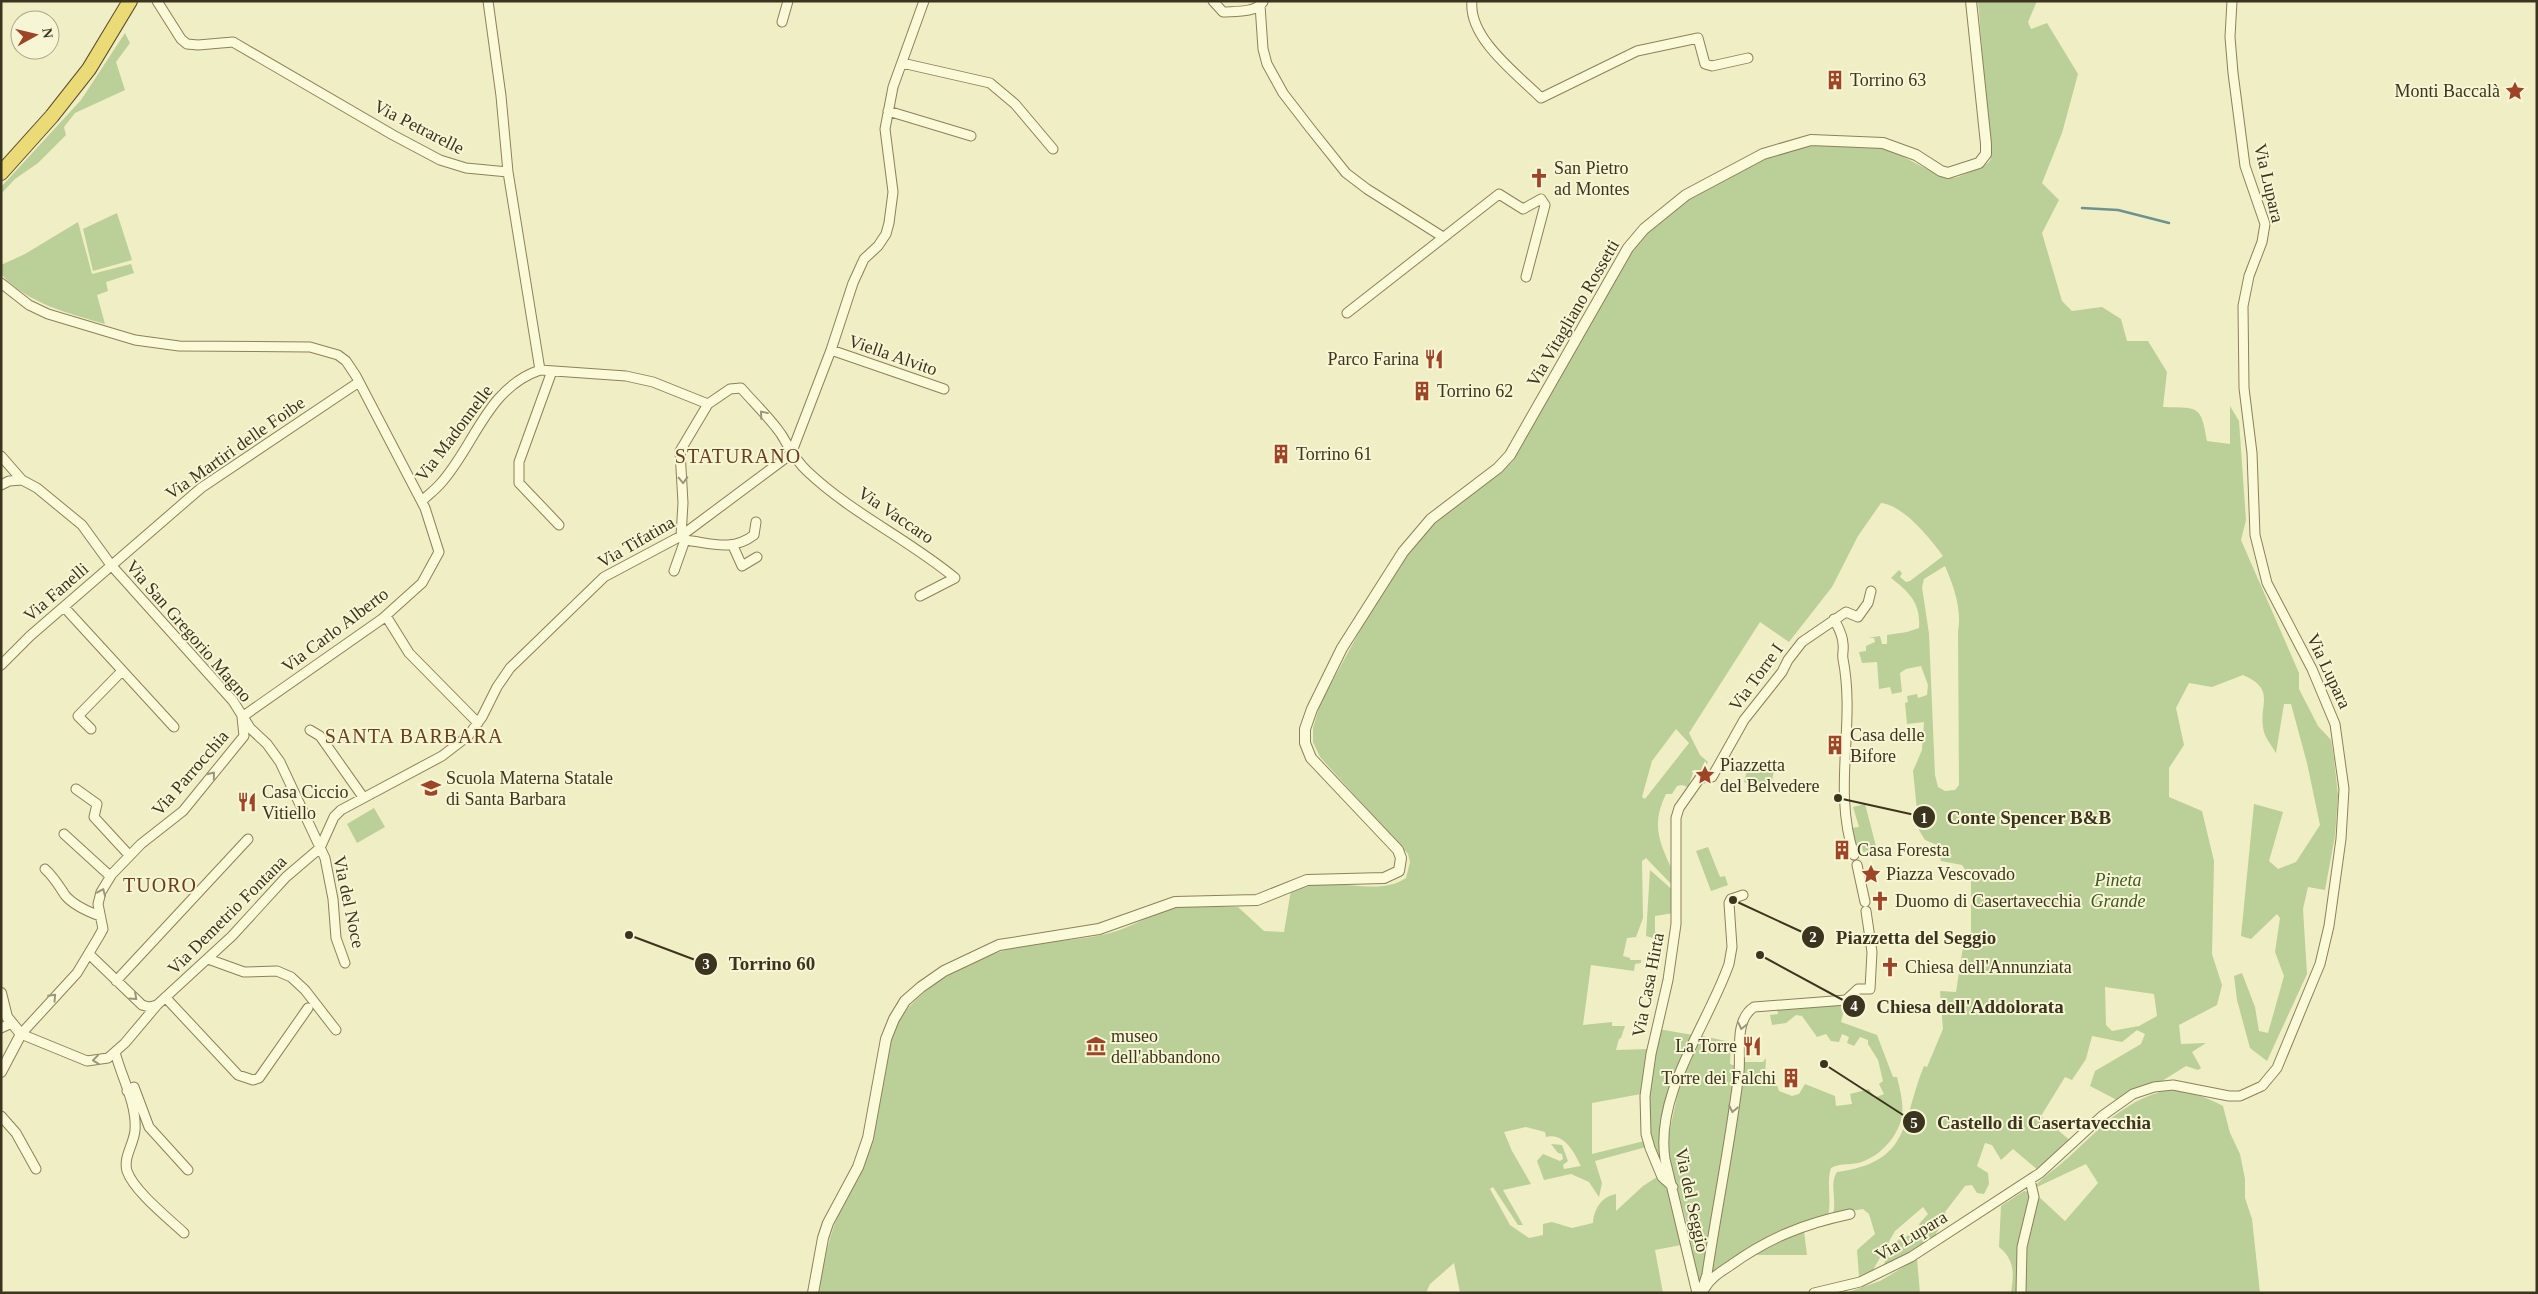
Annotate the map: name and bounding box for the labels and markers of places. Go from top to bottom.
building icon: Torrino 63 [1824,69,1846,91]
place label: Torrino 63 [1850,70,1926,90]
place icon: Monti Baccalà [2504,80,2526,102]
place label: Monti Baccalà [2395,81,2500,101]
place label: San Pietro ad Montes [1554,158,1630,199]
church icon: San Pietro ad Montes [1528,167,1550,189]
restaurant icon: Parco Farina [1423,348,1445,370]
place label: Parco Farina [1328,349,1419,369]
building icon: Torrino 62 [1411,380,1433,402]
place label: Torrino 62 [1437,381,1513,401]
building icon: Torrino 61 [1270,443,1292,465]
place label: Torrino 61 [1296,444,1372,464]
place label: Casa delle Bifore [1850,725,1924,766]
building icon: Casa delle Bifore [1824,734,1846,756]
place label: Piazzetta del Belvedere [1720,755,1819,796]
place icon: Piazzetta del Belvedere [1694,764,1716,786]
place label: Scuola Materna Statale di Santa Barbara [446,768,613,809]
school or university icon: Scuola Materna Statale di Santa Barbara [420,777,442,799]
place label: Casa Ciccio Vitiello [262,782,348,823]
restaurant icon: Casa Ciccio Vitiello [236,791,258,813]
callout: Conte Spencer B&B [1911,800,2121,834]
building icon: Casa Foresta [1831,839,1853,861]
place label: Casa Foresta [1857,840,1949,860]
place icon: Piazza Vescovado [1860,863,1882,885]
place label: Piazza Vescovado [1886,864,2015,884]
church icon: Duomo di Casertavecchia [1869,890,1891,912]
place label: Duomo di Casertavecchia [1895,891,2081,911]
callout: Piazzetta del Seggio [1801,920,2006,954]
callout: Torrino 60 [694,947,825,981]
church icon: Chiesa dell'Annunziata [1879,956,1901,978]
place label: Chiesa dell'Annunziata [1905,957,2072,977]
callout: Chiesa dell'Addolorata [1841,989,2074,1023]
place label: museo dell'abbandono [1111,1026,1220,1067]
museum icon: museo dell'abbandono [1085,1035,1107,1057]
restaurant icon: La Torre [1741,1035,1763,1057]
place label: La Torre [1675,1036,1737,1056]
building icon: Torre dei Falchi [1780,1067,1802,1089]
place label: Torre dei Falchi [1661,1068,1776,1088]
callout: Castello di Casertavecchia [1902,1105,2161,1139]

